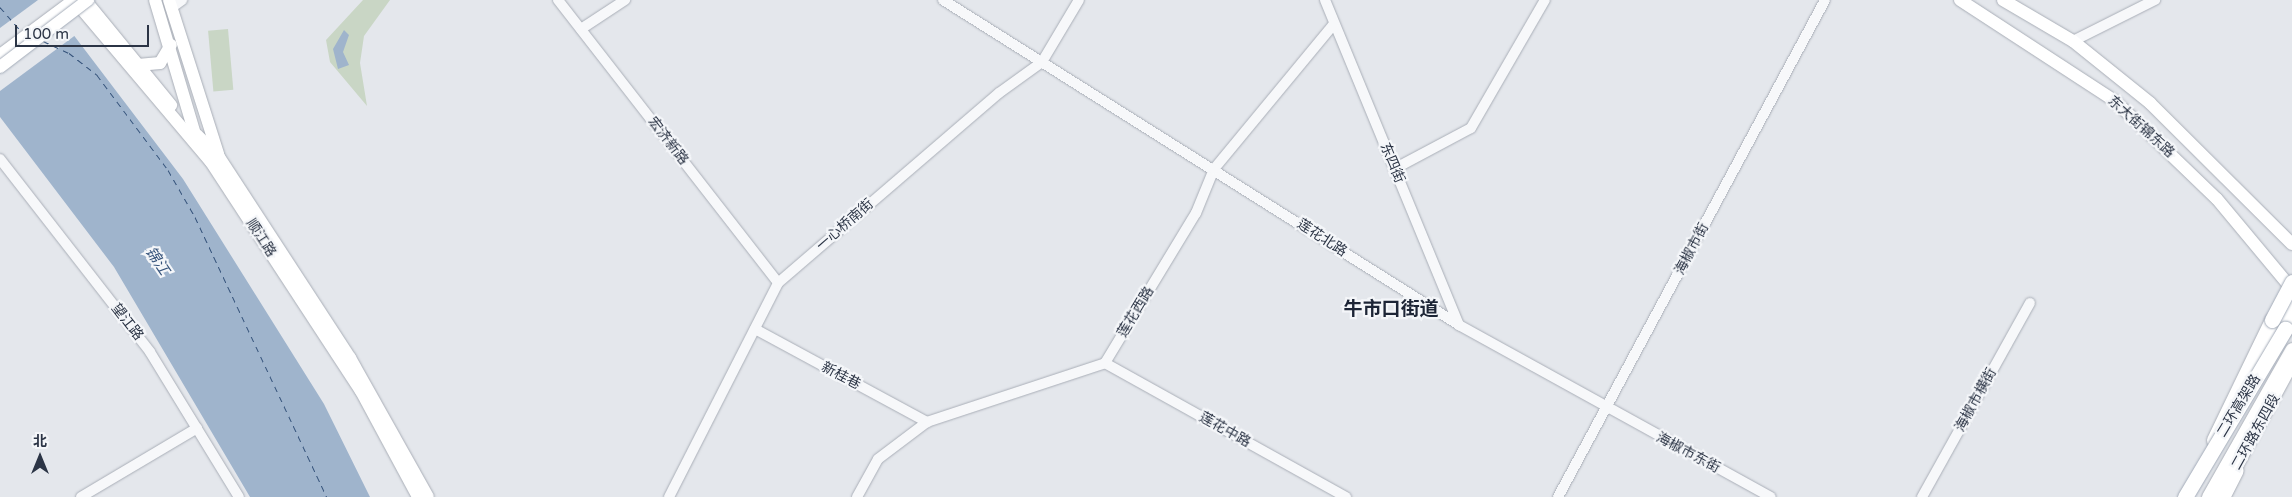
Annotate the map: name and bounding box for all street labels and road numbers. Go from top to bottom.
street label: 东大街锦东路 [2104,93,2178,161]
street label: 宏济新路 [644,114,692,168]
street label: 东四街 [1376,140,1408,186]
street label: 一心桥南街 [813,196,877,254]
street label: 顺江路 [243,216,279,260]
street label: 莲花北路 [1294,216,1350,260]
street label: 海椒市街 [1671,220,1713,278]
street label: 莲花西路 [1114,284,1158,340]
street label: 望江路 [107,300,147,344]
street label: 新桂巷 [819,359,863,393]
street label: 海椒市横街 [1952,365,2000,435]
street label: 二环高架路 [2214,372,2264,440]
street label: 二环路东四段 [2228,391,2284,473]
street label: 莲花中路 [1196,409,1254,451]
street label: 海椒市东街 [1653,429,1723,477]

